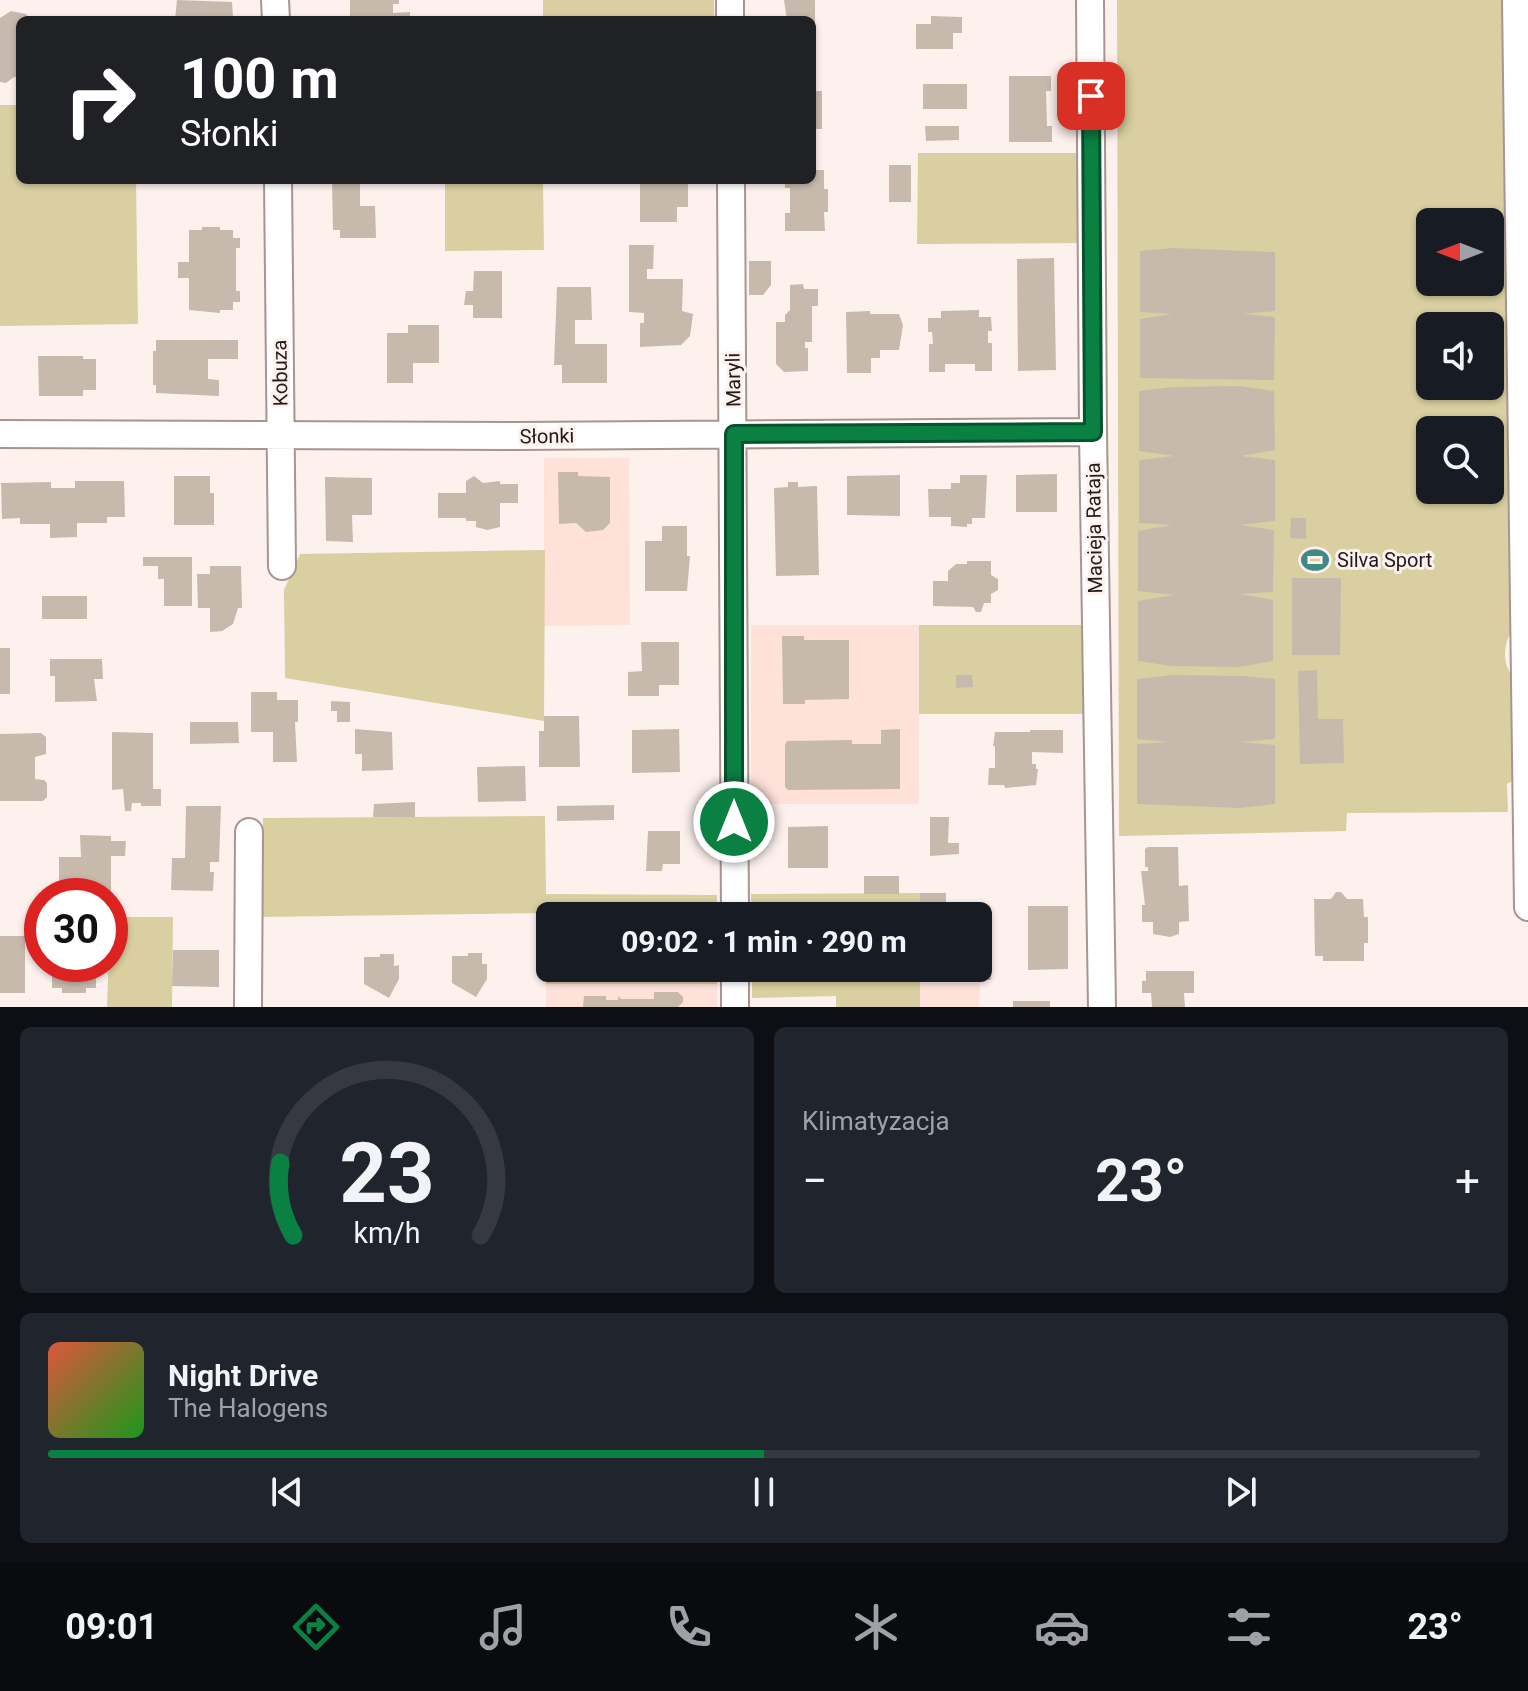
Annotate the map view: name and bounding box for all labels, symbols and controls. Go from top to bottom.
text: 100 m [180,46,339,112]
icon: right [48,48,152,152]
pin [1057,62,1125,130]
icon: arrive [1069,74,1113,118]
text: Słonki [180,113,279,155]
north arrow [1416,208,1504,296]
map controls [1416,208,1504,504]
button: sound [1416,312,1504,400]
street label: Kobuza [267,339,293,407]
street label: Maryli [721,353,745,407]
button: search [1416,416,1504,504]
street label: Słonki [519,424,575,448]
street label: Macieja Rataja [1081,462,1107,594]
sports icon: Silva Sport [1300,545,1330,575]
place label: Silva Sport [1337,548,1432,572]
position arrow [692,780,776,864]
speed limit sign: 30 [24,878,128,982]
text: 09:02 · 1 min · 290 m [621,924,907,959]
text: Klimatyzacja [802,1106,950,1136]
text: 23 [339,1125,435,1222]
text: 23° [1095,1145,1187,1216]
text: − [802,1155,827,1207]
text: + [1455,1155,1480,1207]
text: km/h [353,1216,421,1250]
text: Night Drive [168,1358,318,1393]
text: The Halogens [168,1393,328,1423]
icon: previous [265,1470,309,1514]
icon: pause [742,1470,786,1514]
icon: next [1219,1470,1263,1514]
icon: directions [288,1599,344,1655]
icon: music [475,1599,531,1655]
icon: phone [661,1599,717,1655]
icon: climate [848,1599,904,1655]
icon: car [1034,1599,1090,1655]
icon: filters [1221,1599,1277,1655]
text: 09:01 [65,1606,158,1648]
text: 23° [1407,1606,1463,1648]

